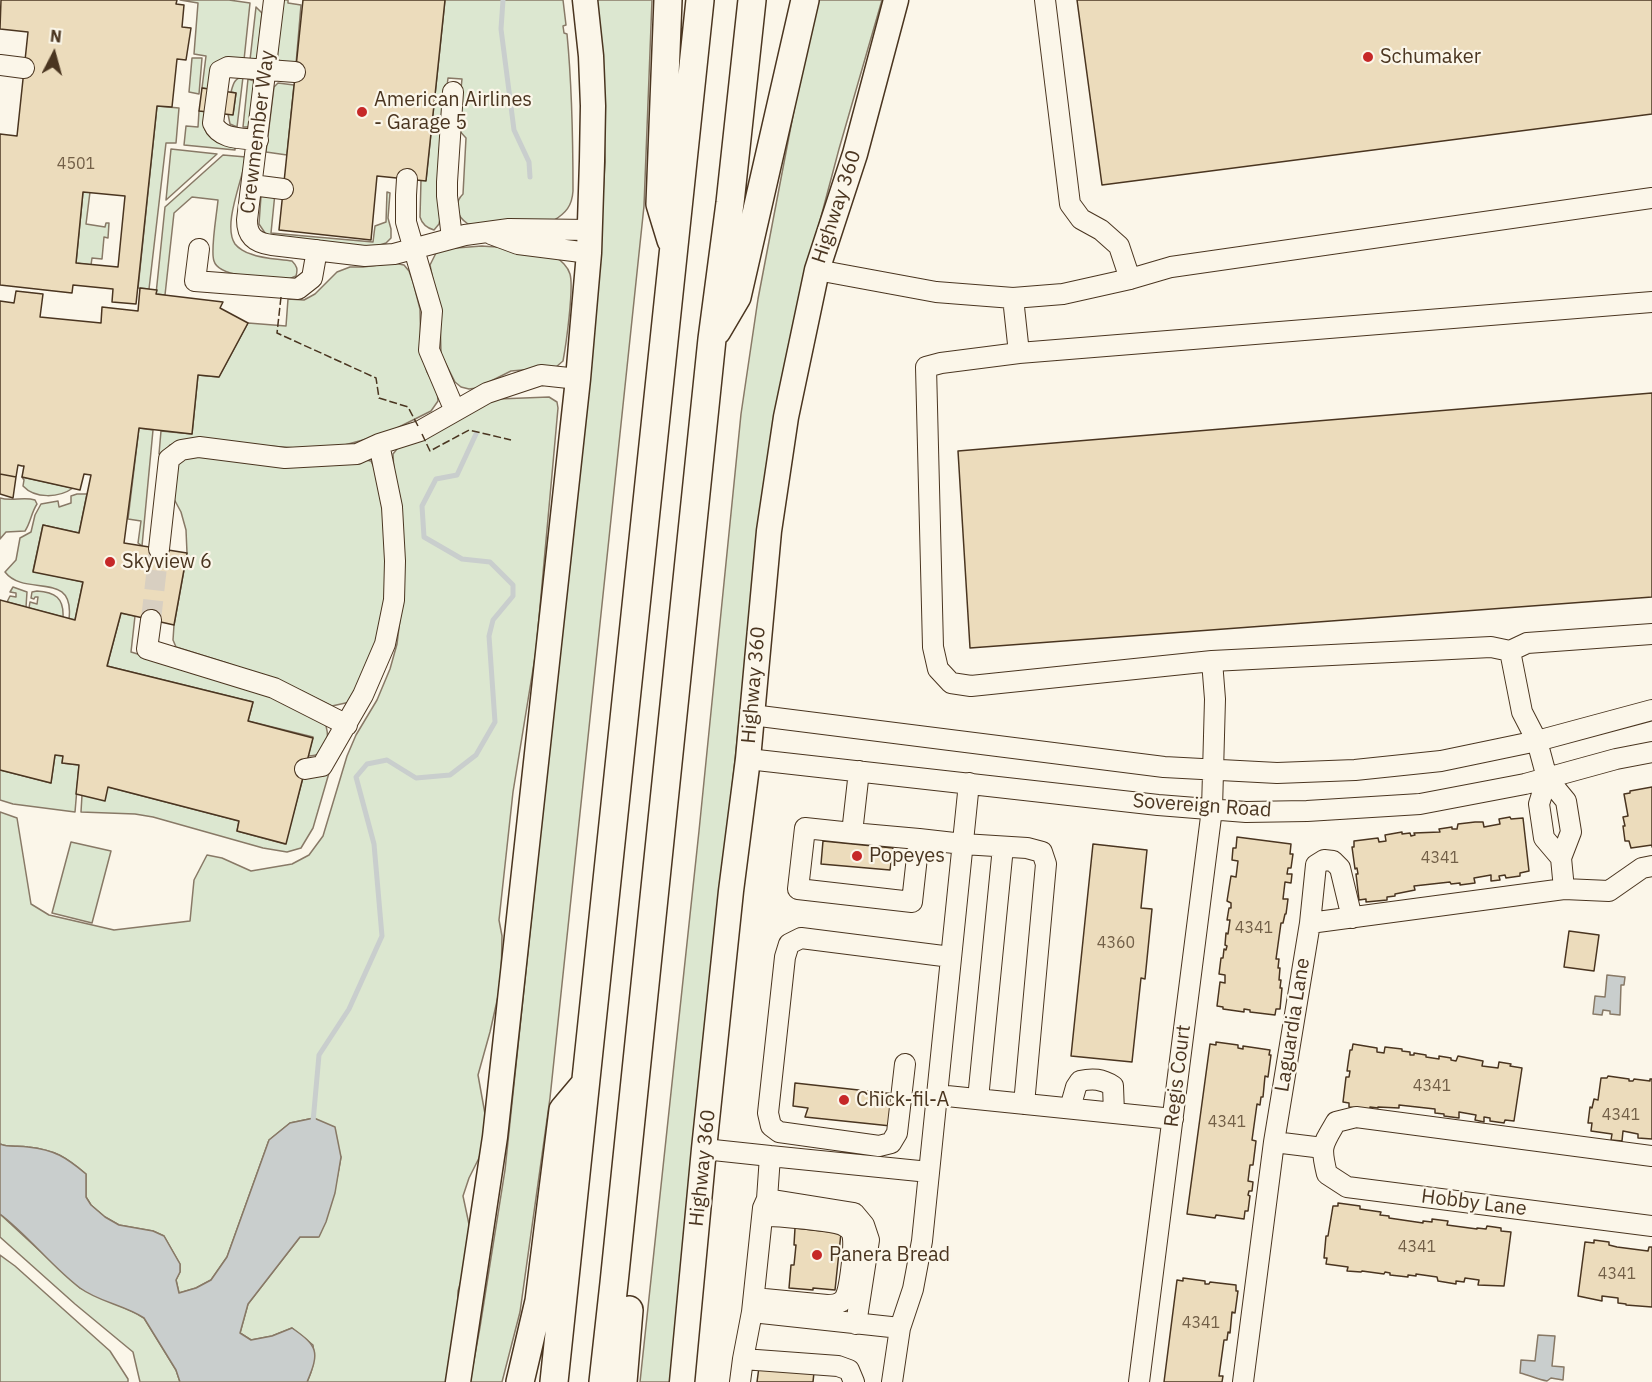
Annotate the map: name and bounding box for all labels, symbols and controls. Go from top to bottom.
north arrow [24,24,84,84]
text: N [49,26,63,47]
place label: Schumaker [1380,45,1481,69]
street label: Crewmember Way [236,49,280,215]
marker: Schumaker [1361,50,1375,64]
place label: American Airlines - Garage 5 [374,88,532,135]
marker: American Airlines - Garage 5 [355,105,369,119]
street label: Highway 360 [807,147,867,267]
house number: 4501 [57,154,95,174]
place label: Skyview 6 [122,550,212,574]
marker: Skyview 6 [103,555,117,569]
street label: Highway 360 [737,625,771,745]
street label: Sovereign Road [1132,789,1272,823]
place label: Popeyes [869,844,945,868]
house number: 4341 [1421,848,1459,868]
marker: Popeyes [850,849,864,863]
house number: 4341 [1235,918,1273,938]
house number: 4360 [1097,933,1135,953]
street label: Laguardia Lane [1271,956,1315,1094]
street label: Regis Court [1160,1023,1196,1129]
house number: 4341 [1413,1076,1451,1096]
place label: Chick-fil-A [856,1088,949,1112]
marker: Chick-fil-A [837,1093,851,1107]
house number: 4341 [1602,1105,1640,1125]
street label: Highway 360 [685,1108,721,1228]
house number: 4341 [1208,1112,1246,1132]
street label: Hobby Lane [1420,1185,1528,1221]
house number: 4341 [1398,1237,1436,1257]
place label: Panera Bread [829,1243,950,1267]
marker: Panera Bread [810,1248,824,1262]
house number: 4341 [1598,1264,1636,1284]
house number: 4341 [1182,1313,1220,1333]

